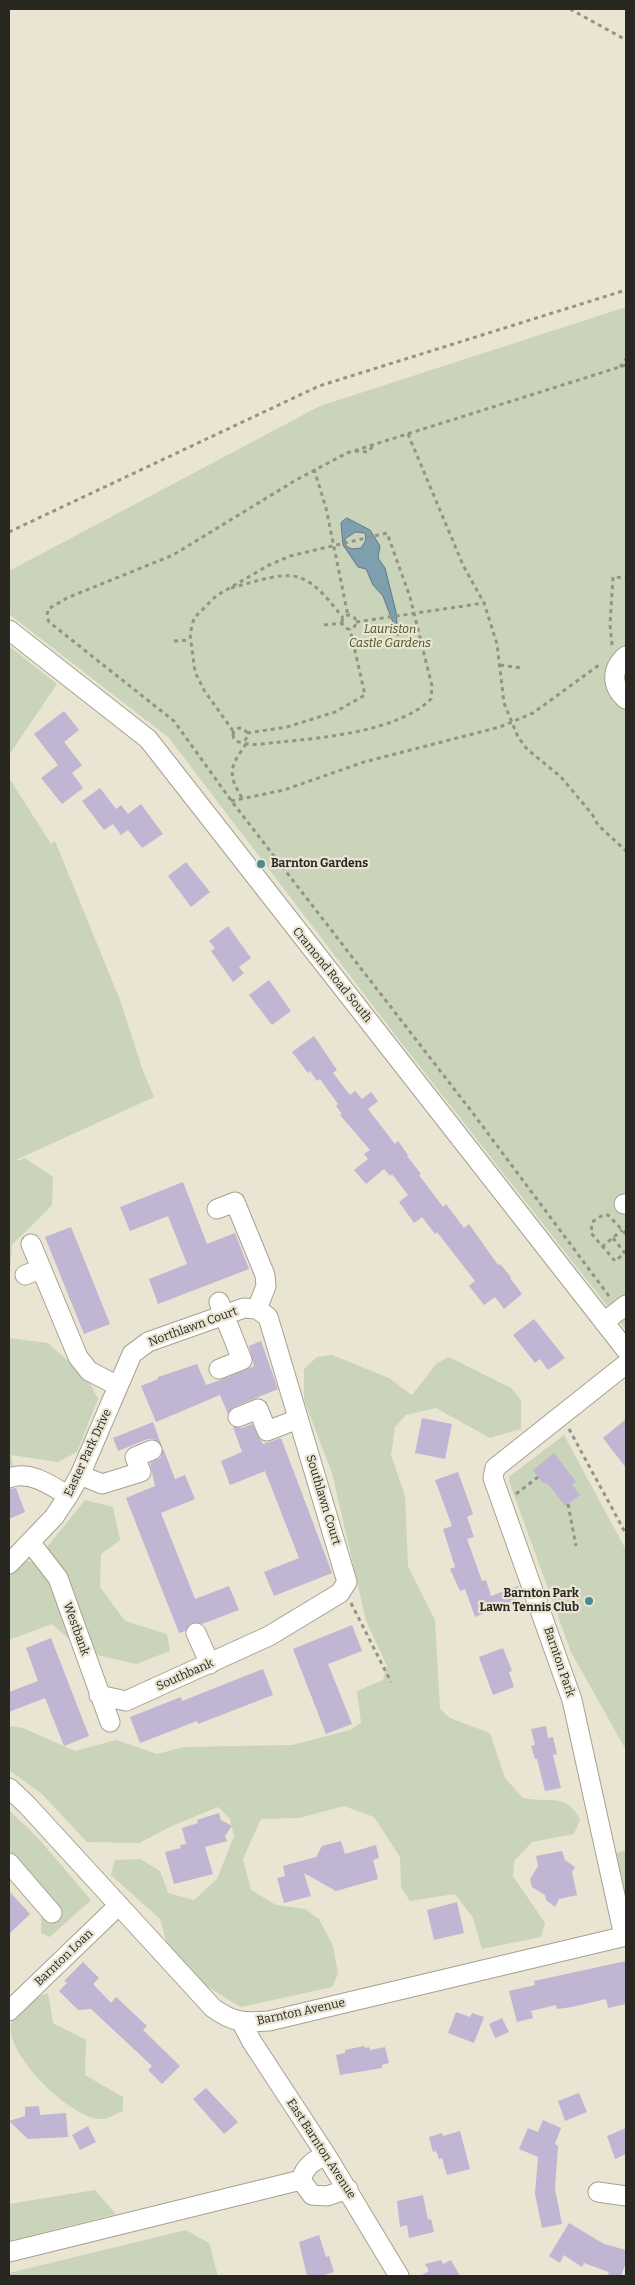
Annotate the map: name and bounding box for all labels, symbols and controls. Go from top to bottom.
park label: Lauriston Castle Gardens [349,623,431,651]
place label: Barnton Gardens [271,857,368,871]
marker: Barnton Gardens [255,858,267,870]
street label: Cramond Road South [289,925,375,1025]
street label: Northlawn Court [147,1304,239,1350]
street label: Easter Park Drive [61,1407,115,1499]
street label: Southlawn Court [302,1453,344,1547]
place label: Barnton Park Lawn Tennis Club [480,1587,579,1615]
marker: Barnton Park Lawn Tennis Club [583,1595,595,1607]
street label: Westbank [60,1600,92,1658]
street label: Barnton Park [540,1625,578,1699]
street label: Southbank [154,1656,216,1694]
street label: Barnton Loan [32,1927,96,1989]
street label: Barnton Avenue [255,1996,347,2028]
street label: East Barnton Avenue [283,2096,359,2202]

